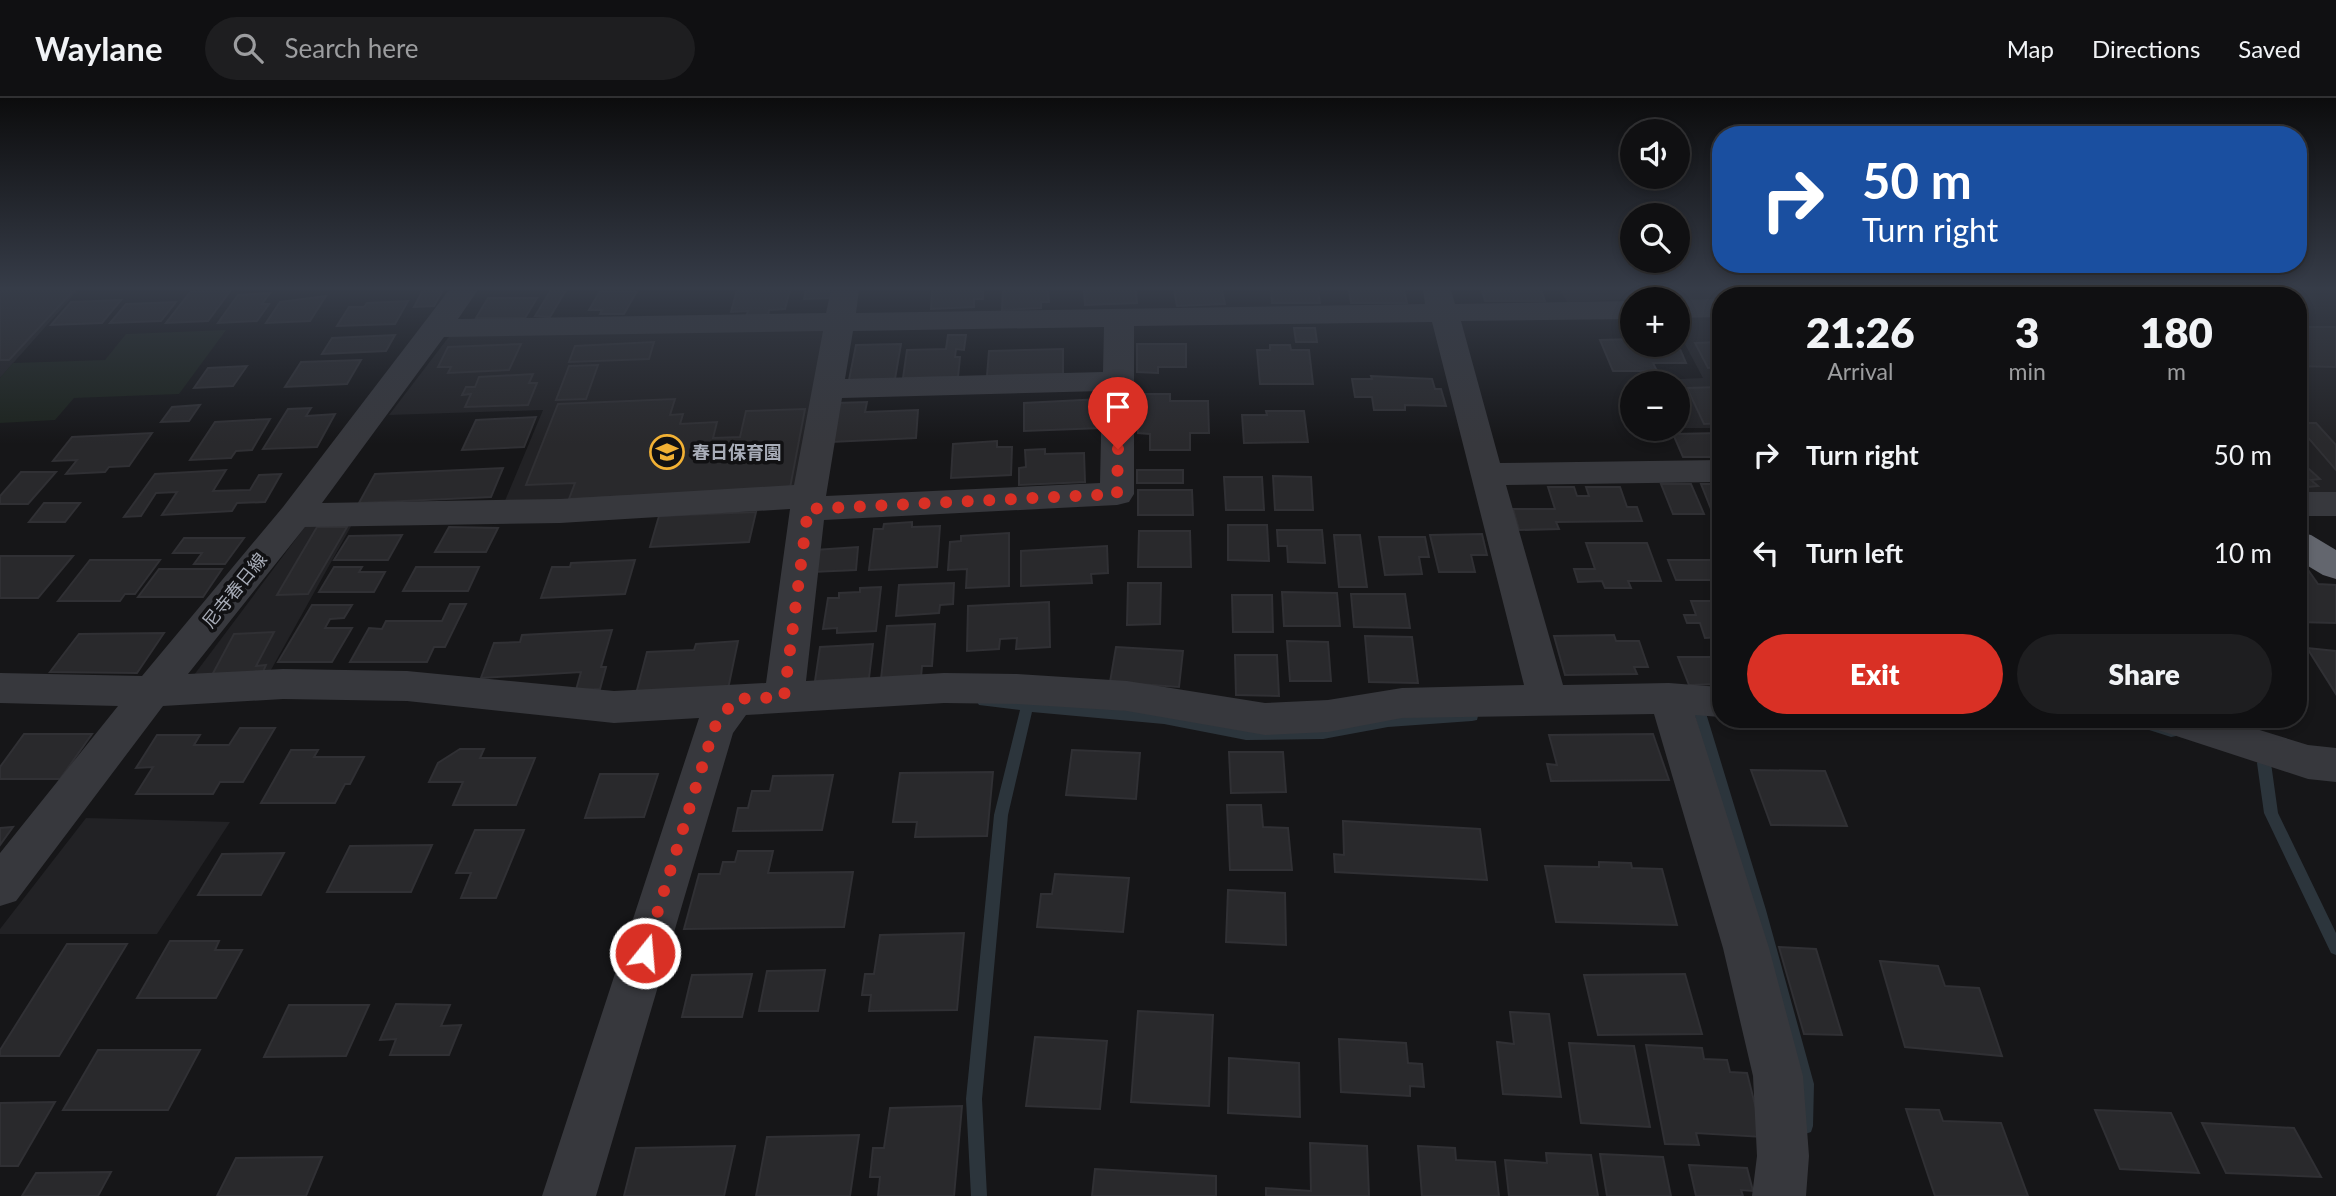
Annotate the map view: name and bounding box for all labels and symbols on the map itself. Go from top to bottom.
pin [1088,377,1148,449]
school or university icon: 春日保育園 [648,433,686,471]
place label: 春日保育園 [692,441,782,463]
street label: 尼寺春日線 [197,548,271,632]
position arrow [608,916,682,990]

